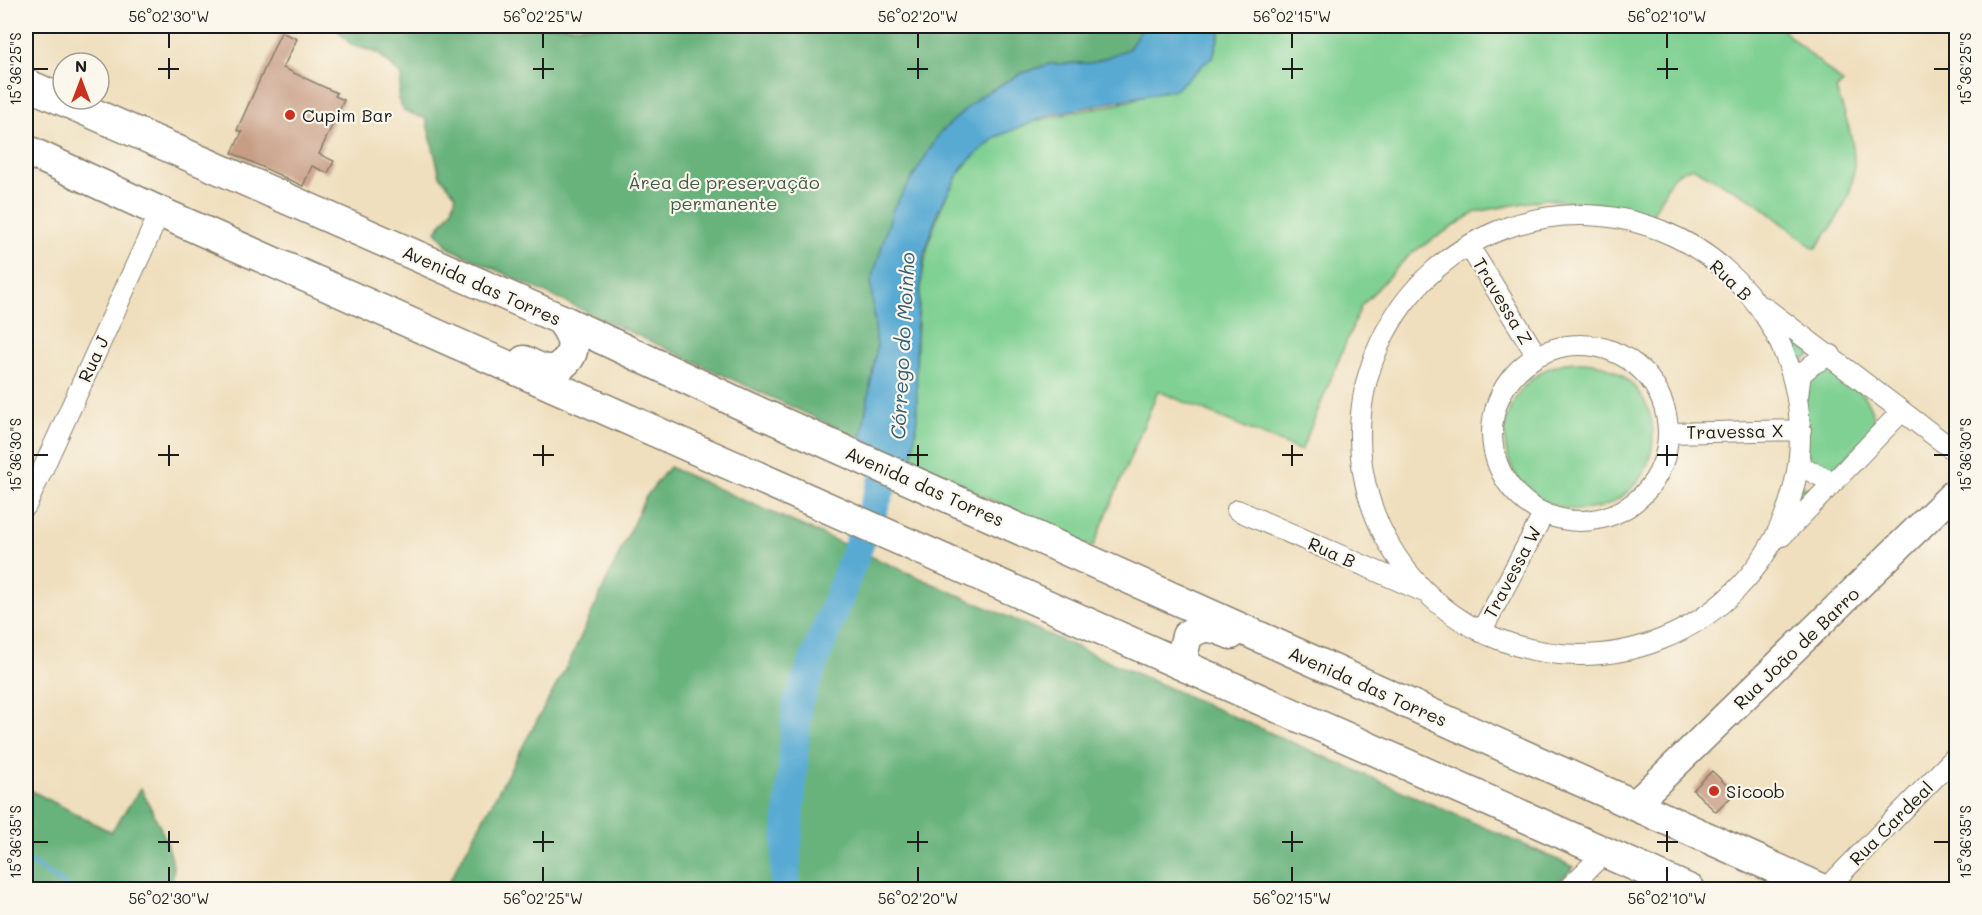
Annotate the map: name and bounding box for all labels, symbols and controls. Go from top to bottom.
text: 56°02'30"W [128,6,210,26]
text: 56°02'25"W [503,6,583,26]
text: 56°02'20"W [878,6,958,26]
text: 56°02'15"W [1253,6,1331,26]
text: 56°02'10"W [1628,6,1706,26]
text: 15°36'25"S [5,32,25,106]
text: 15°36'25"S [1955,32,1975,106]
north arrow [51,51,111,111]
text: N [75,55,87,76]
place label: Cupim Bar [302,103,393,127]
marker: Cupim Bar [283,108,297,122]
park label: Área de preservação permanente [628,170,820,215]
street label: Avenida das Torres [399,239,565,331]
water label: Córrego do Moinho [884,252,920,440]
street label: Travessa Z [1468,253,1538,349]
street label: Rua B [1705,254,1757,306]
street label: Rua J [72,332,114,386]
text: 15°36'30"S [5,418,25,492]
street label: Travessa X [1686,418,1784,444]
text: 15°36'30"S [1955,418,1975,492]
street label: Avenida das Torres [842,440,1008,532]
street label: Travessa W [1478,522,1546,622]
street label: Rua B [1304,531,1360,573]
street label: Rua João de Barro [1728,581,1864,714]
street label: Avenida das Torres [1285,640,1451,732]
street label: Rua Cardeal [1844,776,1938,870]
place label: Sicoob [1726,779,1785,803]
marker: Sicoob [1707,784,1721,798]
text: 15°36'35"S [5,805,25,879]
text: 15°36'35"S [1955,805,1975,879]
text: 56°02'30"W [128,888,210,908]
text: 56°02'25"W [503,888,583,908]
text: 56°02'20"W [878,888,958,908]
text: 56°02'15"W [1253,888,1331,908]
text: 56°02'10"W [1628,888,1706,908]

